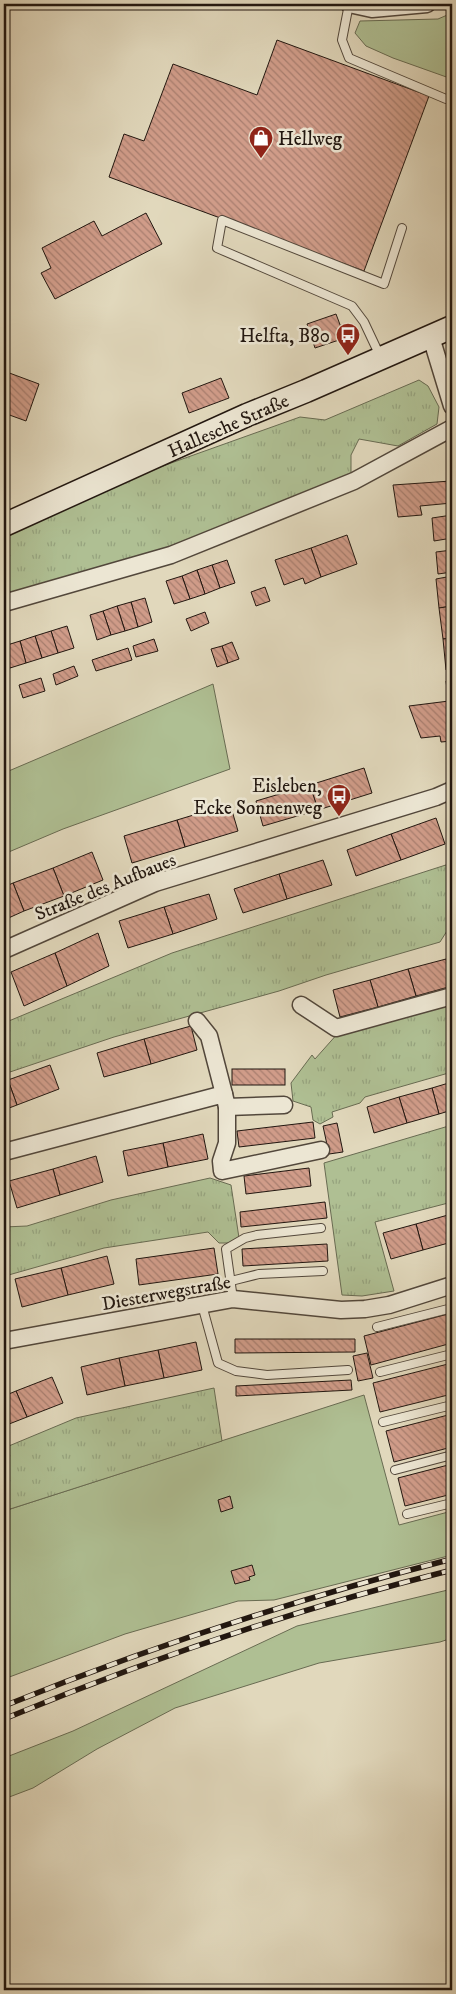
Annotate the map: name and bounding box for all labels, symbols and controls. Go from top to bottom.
shop icon: Hellweg [248,125,274,159]
place label: Hellweg [278,128,343,151]
bus stop icon: Helfta, B80 [335,322,361,356]
place label: Helfta, B80 [239,325,330,348]
street label: Hallesche Straße [164,389,293,463]
place label: Eisleben, Ecke Sonnenweg [193,775,323,820]
bus stop icon: Eisleben, Ecke Sonnenweg [326,783,352,817]
street label: Straße des Aufbaues [32,849,179,926]
street label: Diesterwegstraße [100,1271,233,1316]

